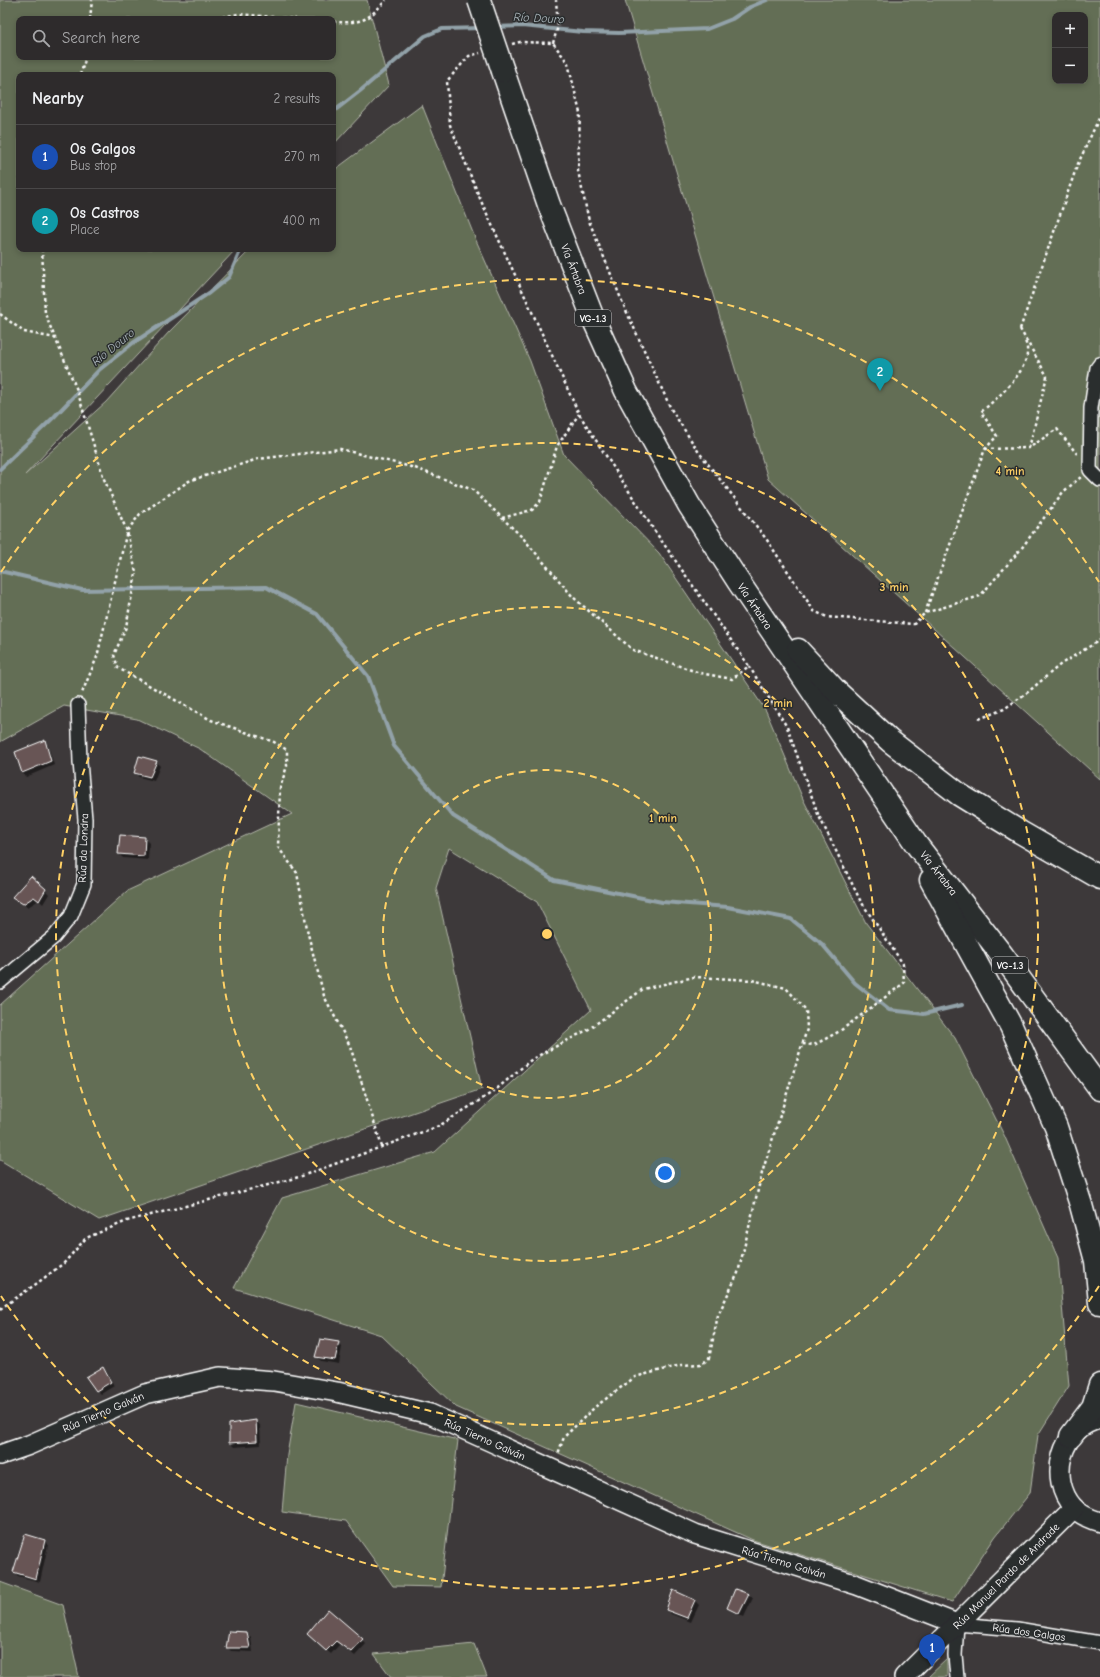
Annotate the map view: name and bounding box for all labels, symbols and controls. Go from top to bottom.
water label: Río Douro [513,10,565,26]
map controls [1052,12,1088,84]
button: + [1052,12,1088,48]
search box [16,16,336,60]
icon: search [30,27,52,49]
text: Search here [62,29,140,47]
button: − [1052,48,1088,84]
text: Nearby [32,89,83,108]
text: 2 results [273,91,320,106]
text: Os Galgos [70,140,135,158]
text: 1 [42,149,48,164]
text: 270 m [284,149,320,164]
text: Bus stop [70,158,117,173]
text: Os Castros [70,204,139,222]
text: 2 [42,213,48,228]
text: 400 m [283,213,320,228]
text: Place [70,222,100,237]
street label: Vía Ártabra [558,242,590,296]
road number: VG-1.3 [575,310,611,326]
water label: Río Douro [89,325,137,369]
pin: 2 [867,358,893,391]
text: 4 min [996,464,1024,478]
street label: Vía Ártabra [734,580,776,632]
text: 3 min [879,580,909,594]
text: 2 min [763,696,793,710]
text: 1 min [649,811,677,825]
street label: Rúa da Londra [76,813,91,883]
street label: Vía Ártabra [917,848,961,898]
centre of rings [540,927,554,941]
road number: VG-1.3 [992,957,1028,973]
your location [655,1163,675,1183]
street label: Rúa Tierno Galván [60,1389,146,1436]
street label: Rúa Tierno Galván [442,1416,527,1463]
street label: Rúa Manuel Pardo de Andrade [951,1520,1063,1632]
street label: Rúa Tierno Galván [740,1543,828,1581]
street label: Rúa dos Galgos [992,1621,1067,1644]
pin: 1 [919,1634,945,1667]

